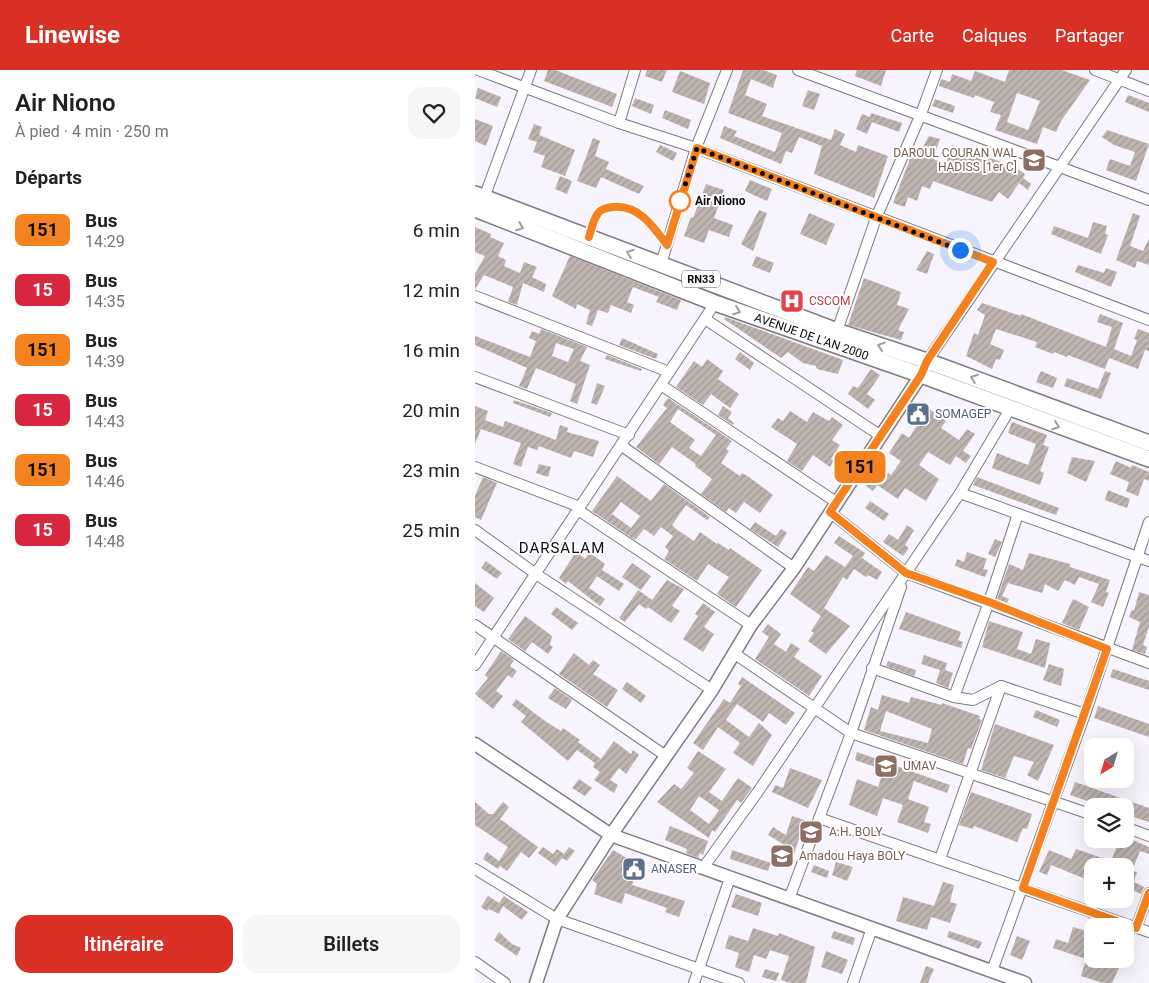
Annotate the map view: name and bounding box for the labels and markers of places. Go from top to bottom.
place label: DAROUL COURAN WAL HADISS [1er C] [893,146,1018,174]
school or university icon: DAROUL COURAN WAL HADISS [1er C] [1021,147,1047,173]
marker: Air Niono [669,190,691,212]
place label: Air Niono [695,194,746,208]
hospital icon: CSCOM [779,288,805,314]
place label: CSCOM [809,294,850,308]
public building icon: SOMAGEP [905,401,931,427]
place label: SOMAGEP [935,407,992,421]
school or university icon: UMAV [873,753,899,779]
place label: UMAV [903,759,937,773]
school or university icon: A.H. BOLY [798,819,824,845]
place label: A.H. BOLY [829,825,883,839]
school or university icon: Amadou Haya BOLY [769,843,795,869]
place label: Amadou Haya BOLY [799,849,906,863]
public building icon: ANASER [621,856,647,882]
place label: ANASER [651,862,697,876]

